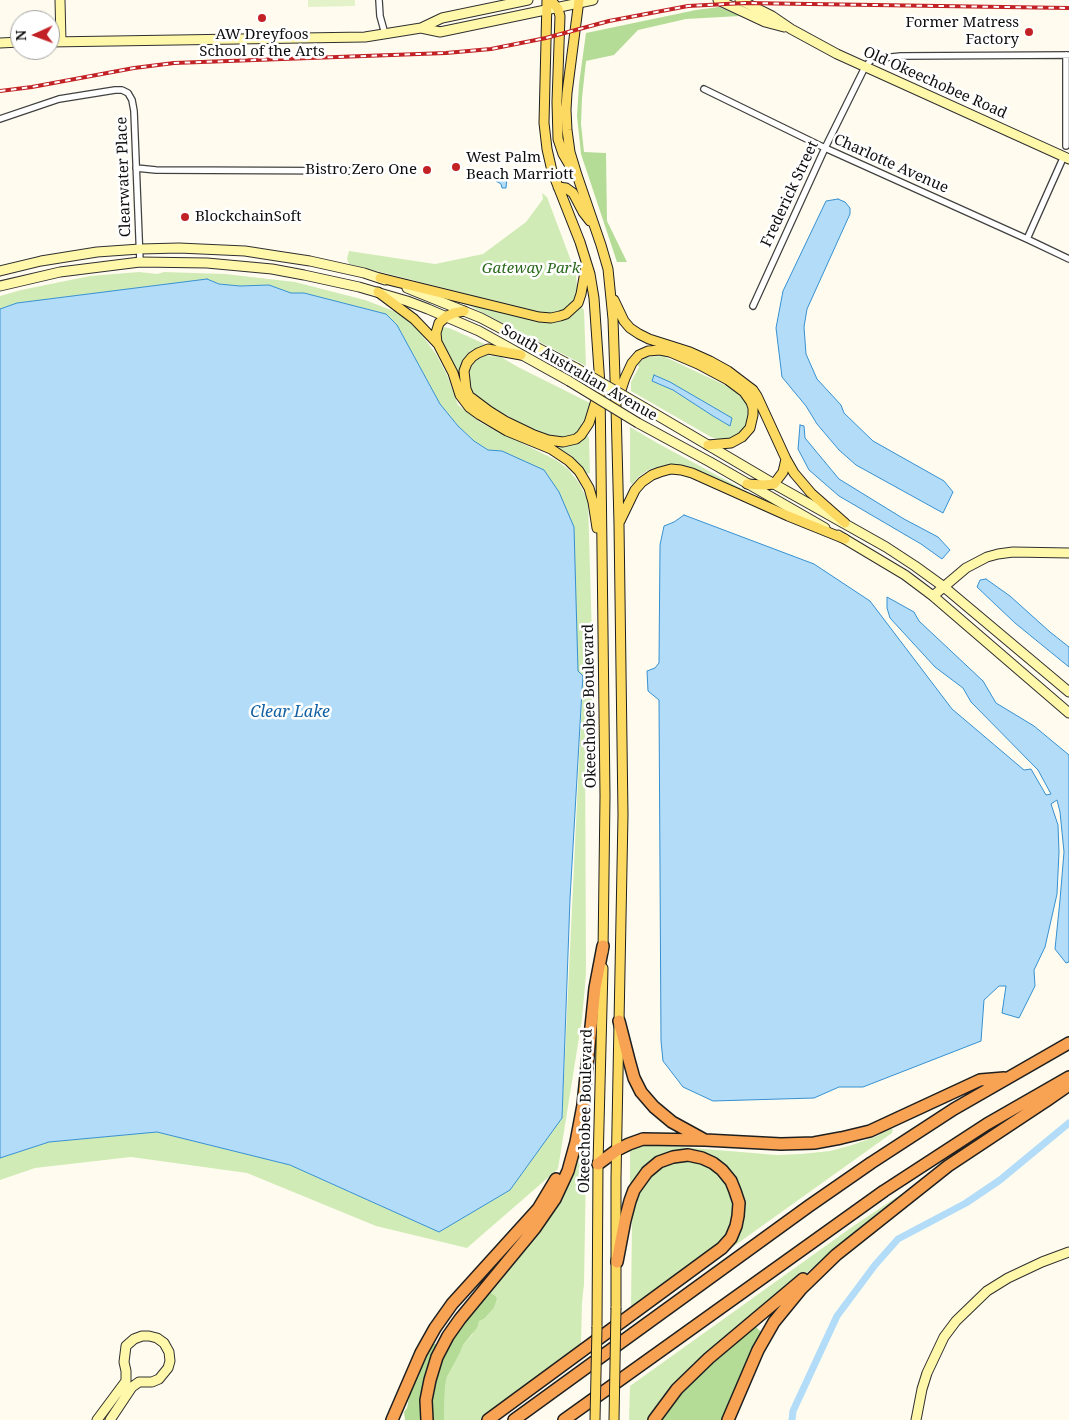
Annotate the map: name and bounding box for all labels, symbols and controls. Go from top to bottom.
north arrow [10,10,60,60]
marker: AW Dreyfoos School of the Arts [256,12,268,24]
place label: Former Matress Factory [905,14,1019,49]
place label: AW Dreyfoos School of the Arts [199,26,325,61]
marker: Former Matress Factory [1023,26,1035,38]
text: N [11,30,30,41]
street label: Old Okeechobee Road [860,43,1010,123]
street label: Clearwater Place [113,116,135,238]
street label: Charlotte Avenue [831,131,951,197]
street label: Frederick Street [758,138,822,250]
place label: West Palm Beach Marriott [466,149,574,184]
place label: Bistro Zero One [305,161,417,179]
marker: West Palm Beach Marriott [450,161,462,173]
marker: Bistro Zero One [421,164,433,176]
place label: BlockchainSoft [195,208,301,226]
marker: BlockchainSoft [179,211,191,223]
park label: Gateway Park [482,260,580,278]
street label: South Australian Avenue [498,321,660,425]
street label: Okeechobee Boulevard [580,624,600,788]
water label: Clear Lake [250,702,330,722]
street label: Okeechobee Boulevard [576,1029,596,1193]

